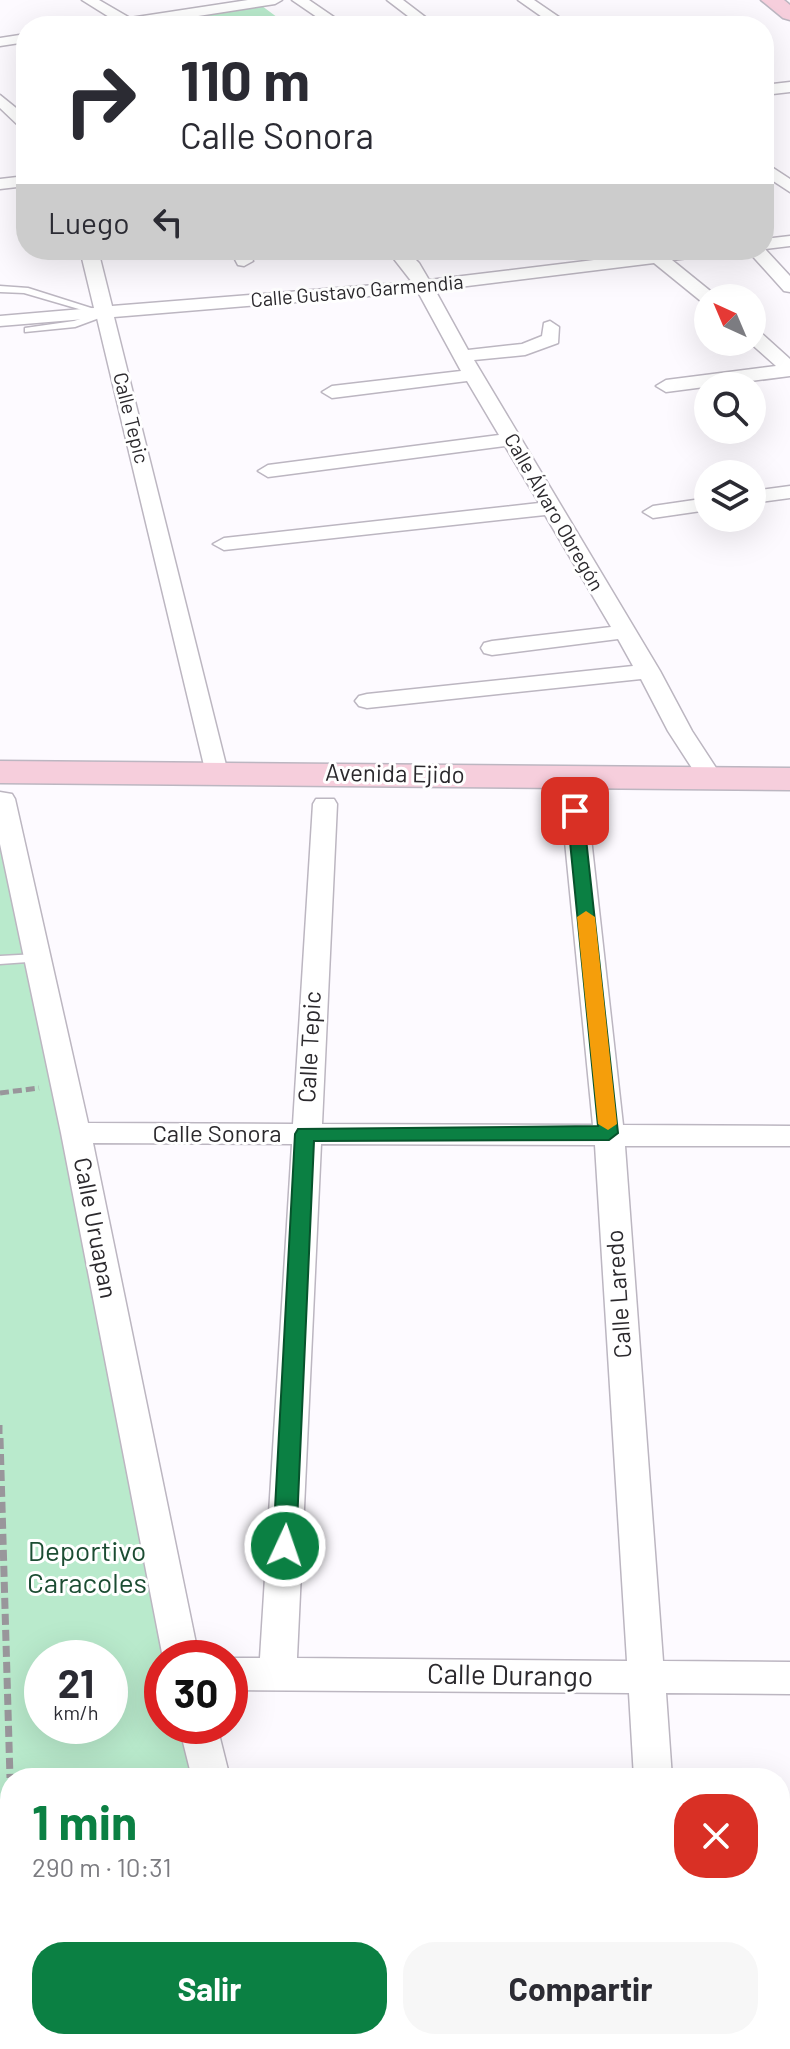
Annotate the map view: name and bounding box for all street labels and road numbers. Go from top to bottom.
street label: Calle Gustavo Garmendia [249,269,464,311]
street label: Calle Tepic [109,370,155,466]
street label: Calle Álvaro Obregón [500,429,610,594]
street label: Avenida Ejido [325,757,465,788]
street label: Calle Tepic [291,990,326,1104]
street label: Calle Sonora [152,1118,282,1147]
street label: Calle Uruapan [69,1155,124,1301]
street label: Calle Laredo [599,1229,636,1359]
street label: Calle Durango [427,1656,593,1692]

